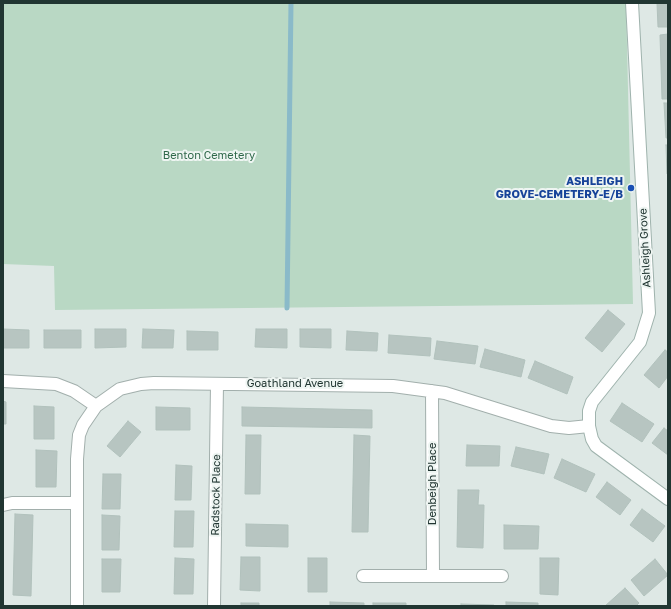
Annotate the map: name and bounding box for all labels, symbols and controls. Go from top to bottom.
park label: Benton Cemetery [163,149,255,163]
place label: ASHLEIGH GROVE-CEMETERY-E/B [496,175,623,201]
marker: ASHLEIGH GROVE-CEMETERY-E/B [626,183,636,193]
street label: Ashleigh Grove [636,208,654,288]
street label: Goathland Avenue [247,377,343,391]
street label: Denbeigh Place [426,443,440,525]
street label: Radstock Place [209,454,223,536]

